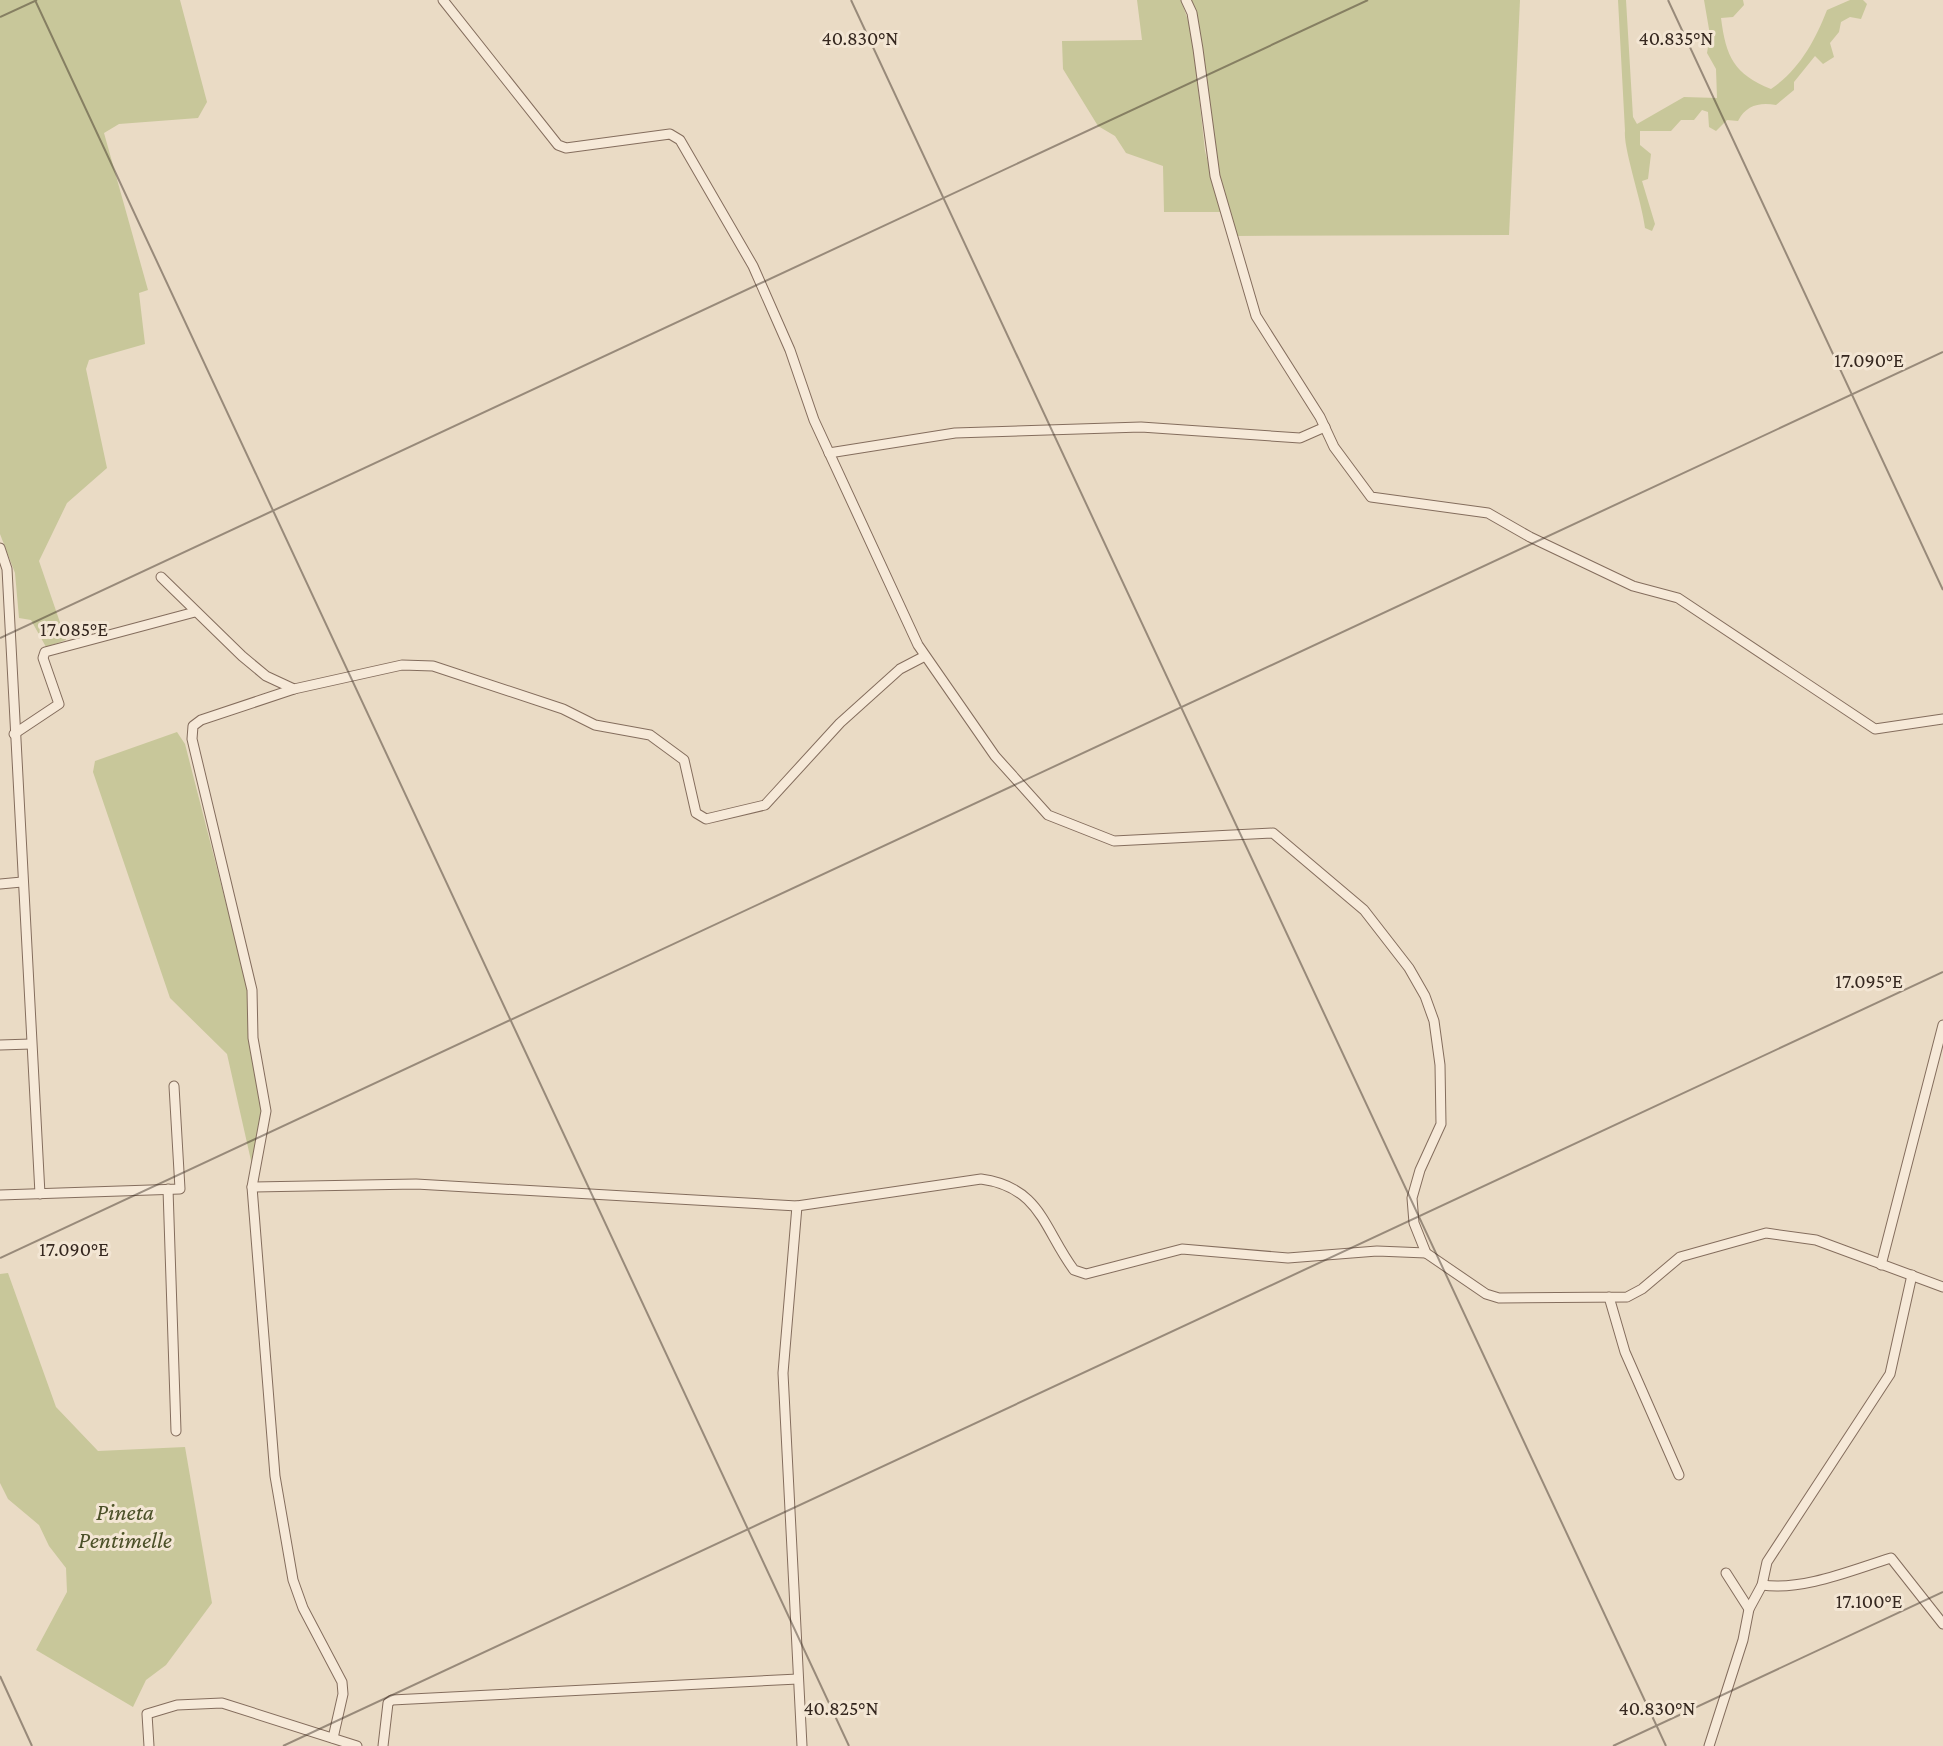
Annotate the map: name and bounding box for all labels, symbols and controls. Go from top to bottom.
text: 40.830°N [822,27,898,49]
text: 40.835°N [1639,27,1713,49]
text: 17.090°E [1834,349,1904,371]
text: 17.085°E [40,618,108,640]
text: 17.095°E [1835,970,1903,992]
text: 17.090°E [39,1238,109,1260]
park label: Pineta Pentimelle [78,1498,172,1553]
text: 17.100°E [1836,1590,1903,1612]
text: 40.825°N [803,1697,879,1719]
text: 40.830°N [1619,1697,1695,1719]

